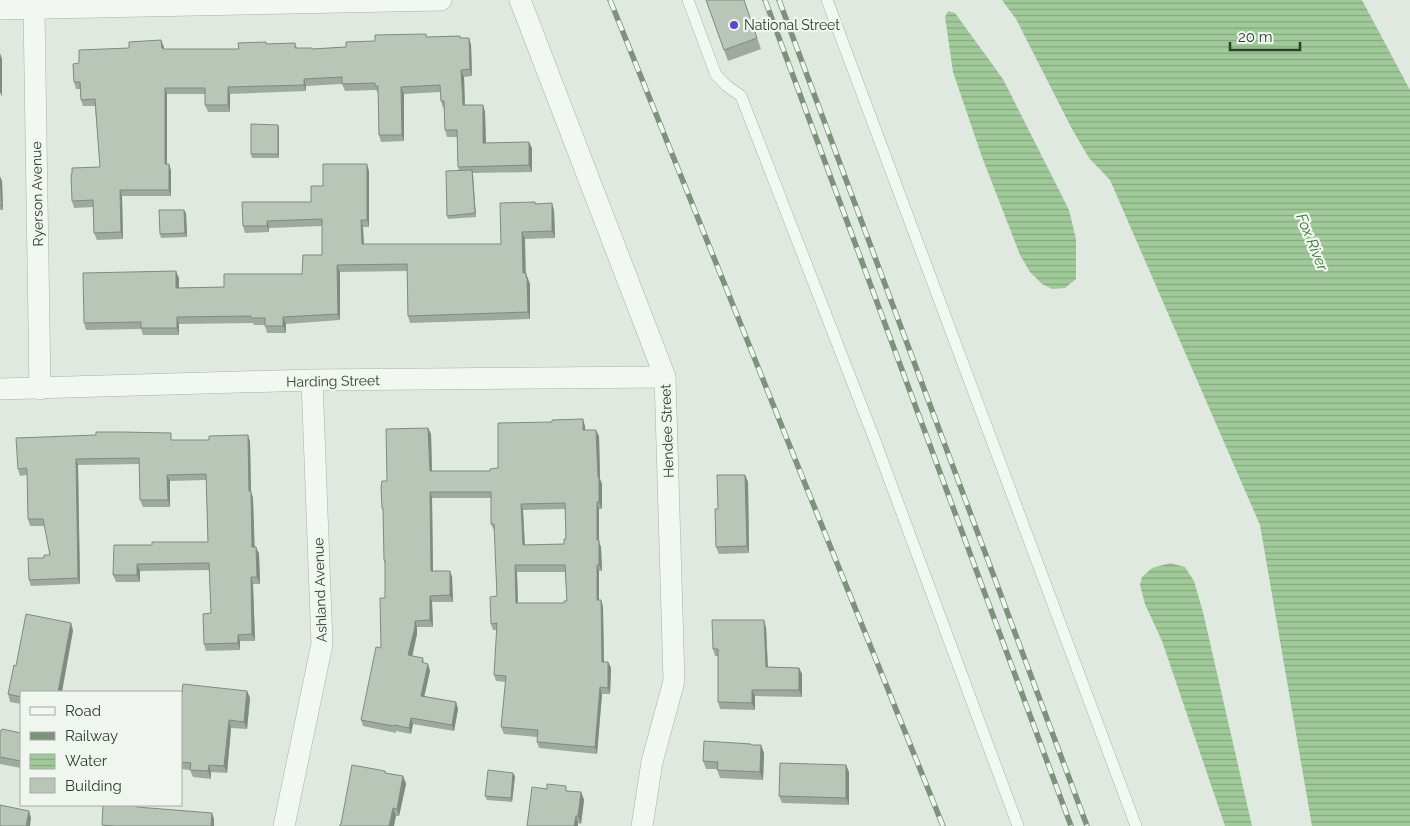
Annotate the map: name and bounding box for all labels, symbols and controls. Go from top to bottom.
place label: National Street [744,17,840,33]
marker: National Street [728,19,740,31]
scale bar [1230,20,1300,52]
text: 20 m [1238,28,1273,46]
street label: Ryerson Avenue [28,141,46,247]
water label: Fox River [1292,211,1332,274]
street label: Harding Street [286,372,380,390]
street label: Hendee Street [657,383,677,478]
street label: Ashland Avenue [310,537,330,643]
legend [20,691,182,806]
text: Road [65,702,101,720]
text: Railway [65,727,118,745]
text: Water [65,752,108,770]
text: Building [65,777,122,795]

